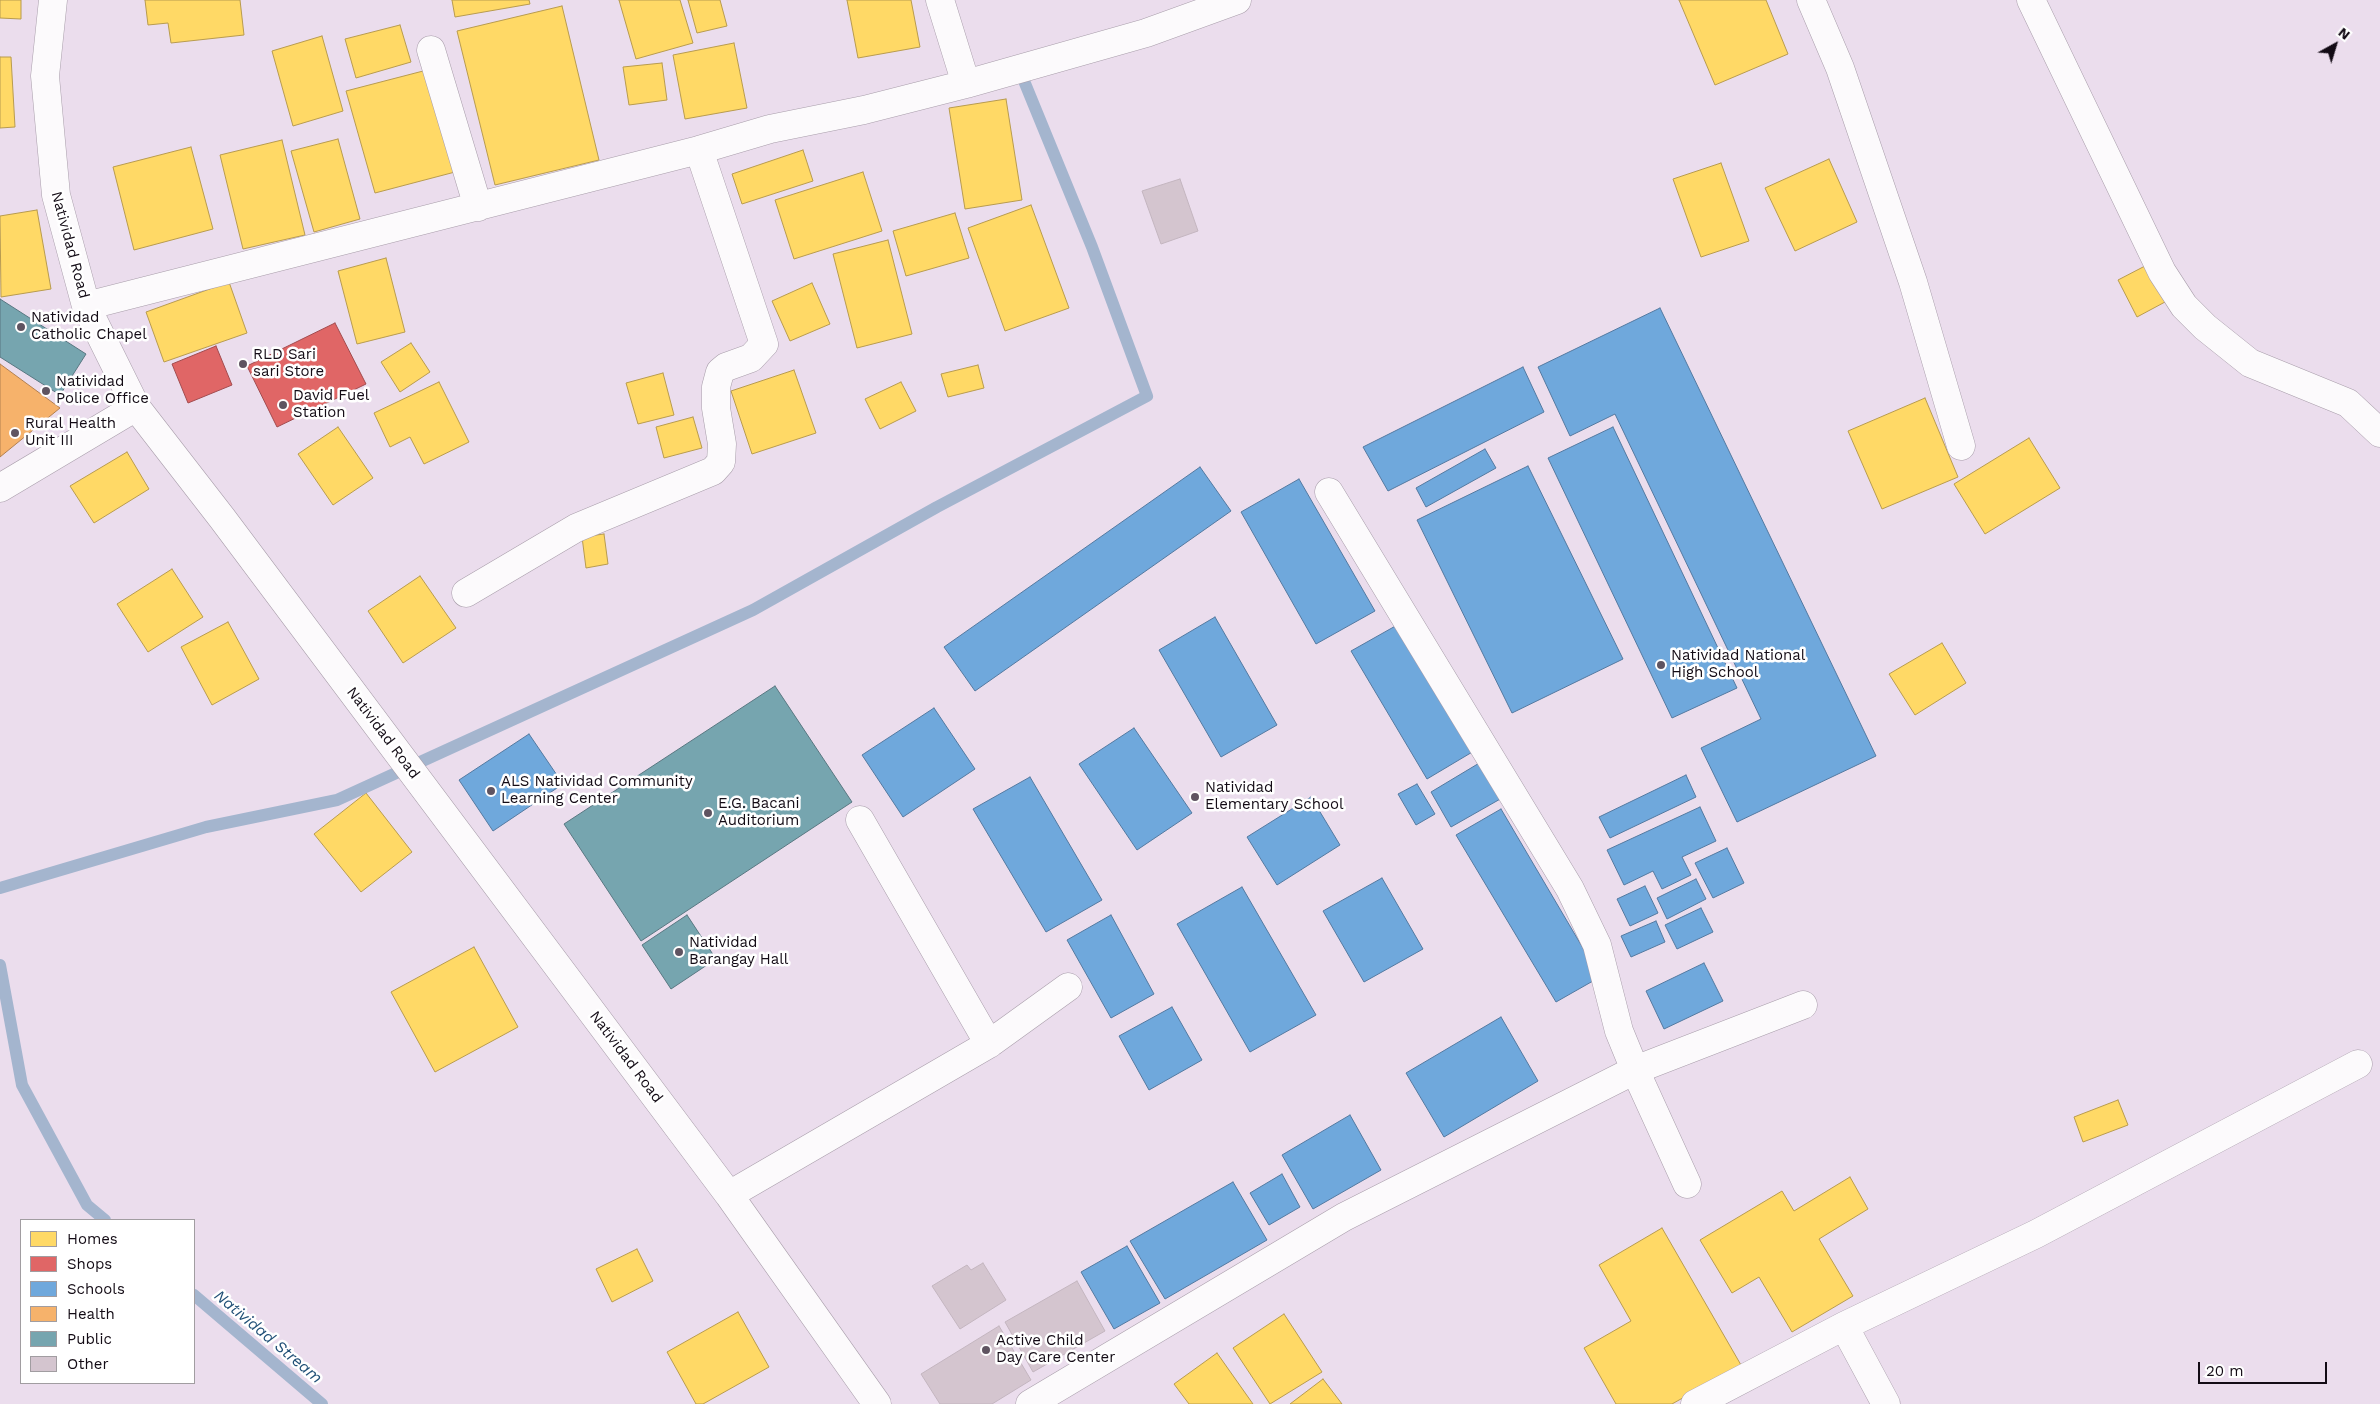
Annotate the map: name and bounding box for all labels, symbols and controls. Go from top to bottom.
north arrow [2310,20,2360,70]
text: N [2335,24,2354,43]
street label: Natividad Road [47,189,93,301]
place label: Natividad Catholic Chapel [31,309,147,344]
marker: Natividad Catholic Chapel [15,321,27,333]
place label: RLD Sari sari Store [253,346,324,381]
marker: RLD Sari sari Store [237,358,249,370]
place label: Natividad Police Office [56,373,149,408]
marker: Natividad Police Office [40,385,52,397]
place label: David Fuel Station [293,387,369,422]
marker: David Fuel Station [277,399,289,411]
place label: Rural Health Unit III [25,415,116,450]
marker: Rural Health Unit III [9,427,21,439]
place label: Natividad National High School [1671,647,1805,682]
marker: Natividad National High School [1655,659,1667,671]
street label: Natividad Road [343,684,423,782]
place label: ALS Natividad Community Learning Center [501,773,693,808]
place label: Natividad Elementary School [1205,779,1344,814]
marker: ALS Natividad Community Learning Center [485,785,497,797]
marker: Natividad Elementary School [1189,791,1201,803]
place label: E.G. Bacani Auditorium [718,795,799,830]
marker: E.G. Bacani Auditorium [702,807,714,819]
place label: Natividad Barangay Hall [689,934,788,969]
marker: Natividad Barangay Hall [673,946,685,958]
street label: Natividad Road [586,1008,666,1106]
legend [20,1219,195,1384]
text: Homes [67,1230,118,1248]
text: Shops [67,1255,112,1273]
text: Schools [67,1280,125,1298]
water label: Natividad Stream [210,1286,326,1388]
text: Health [67,1305,115,1323]
text: Public [67,1330,112,1348]
place label: Active Child Day Care Center [996,1332,1115,1367]
marker: Active Child Day Care Center [980,1344,992,1356]
scale bar [2200,1352,2329,1384]
text: Other [67,1355,109,1373]
text: 20 m [2206,1362,2244,1380]

